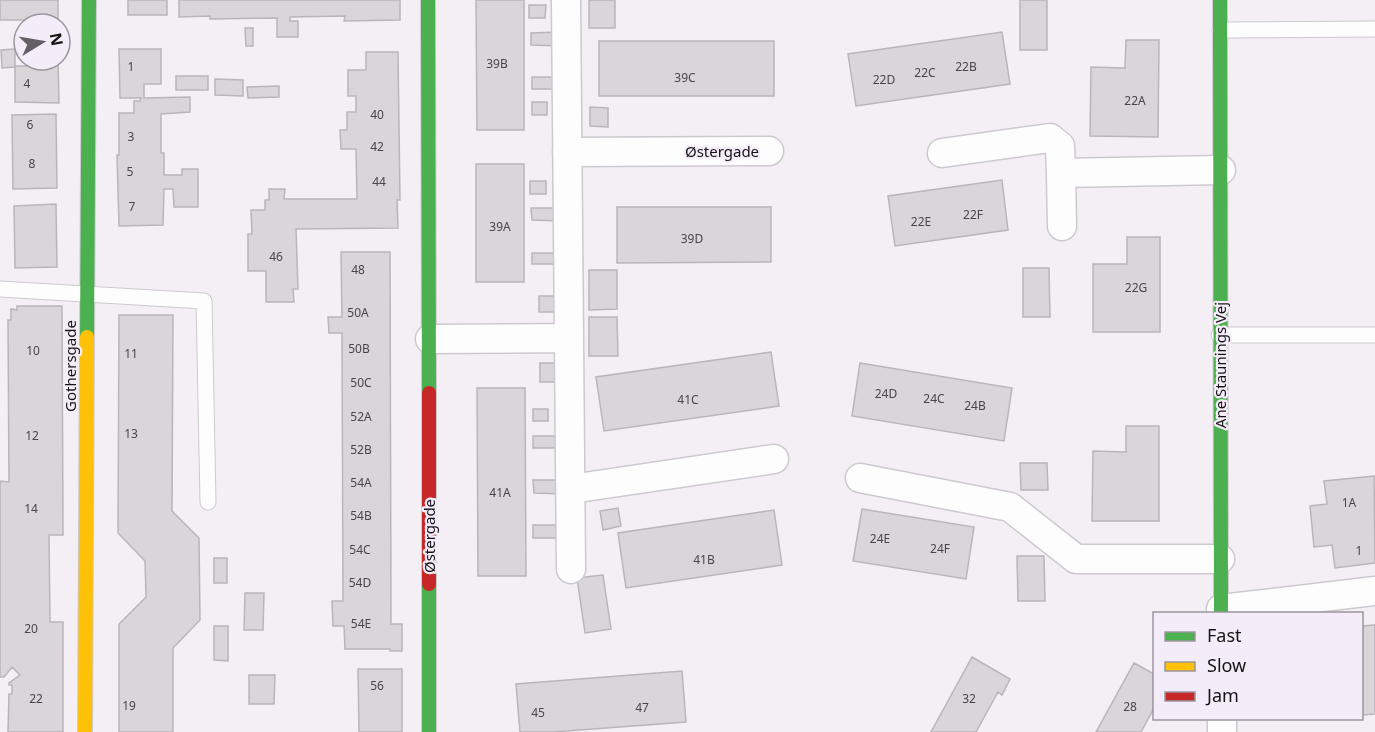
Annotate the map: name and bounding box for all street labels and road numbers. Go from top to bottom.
street label: Østergade [685,141,759,161]
street label: Ane Staunings Vej [1210,302,1230,428]
street label: Gothersgade [60,320,80,412]
street label: Østergade [419,499,439,573]

